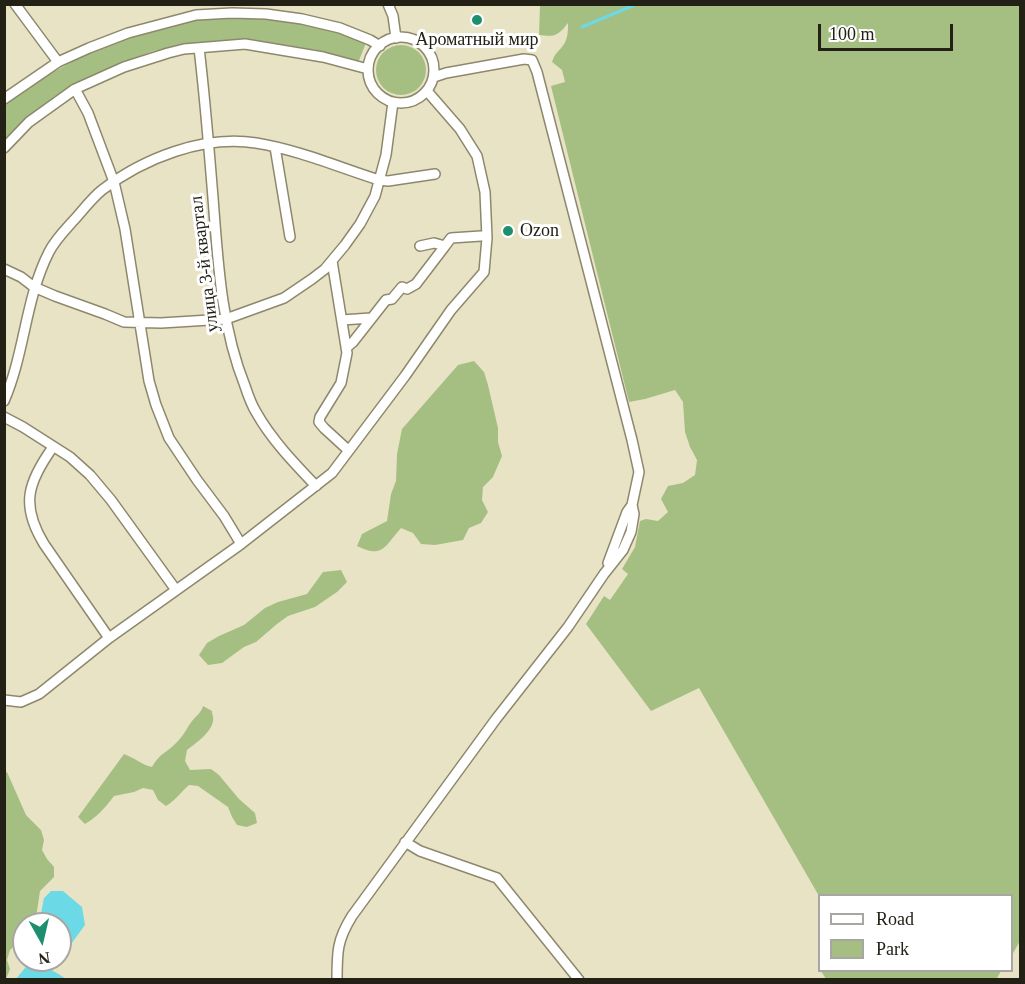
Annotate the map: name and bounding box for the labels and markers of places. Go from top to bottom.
marker: Ароматный мир [470,13,484,27]
place label: Ароматный мир [415,29,539,51]
place label: Ozon [520,220,559,242]
marker: Ozon [501,224,515,238]

